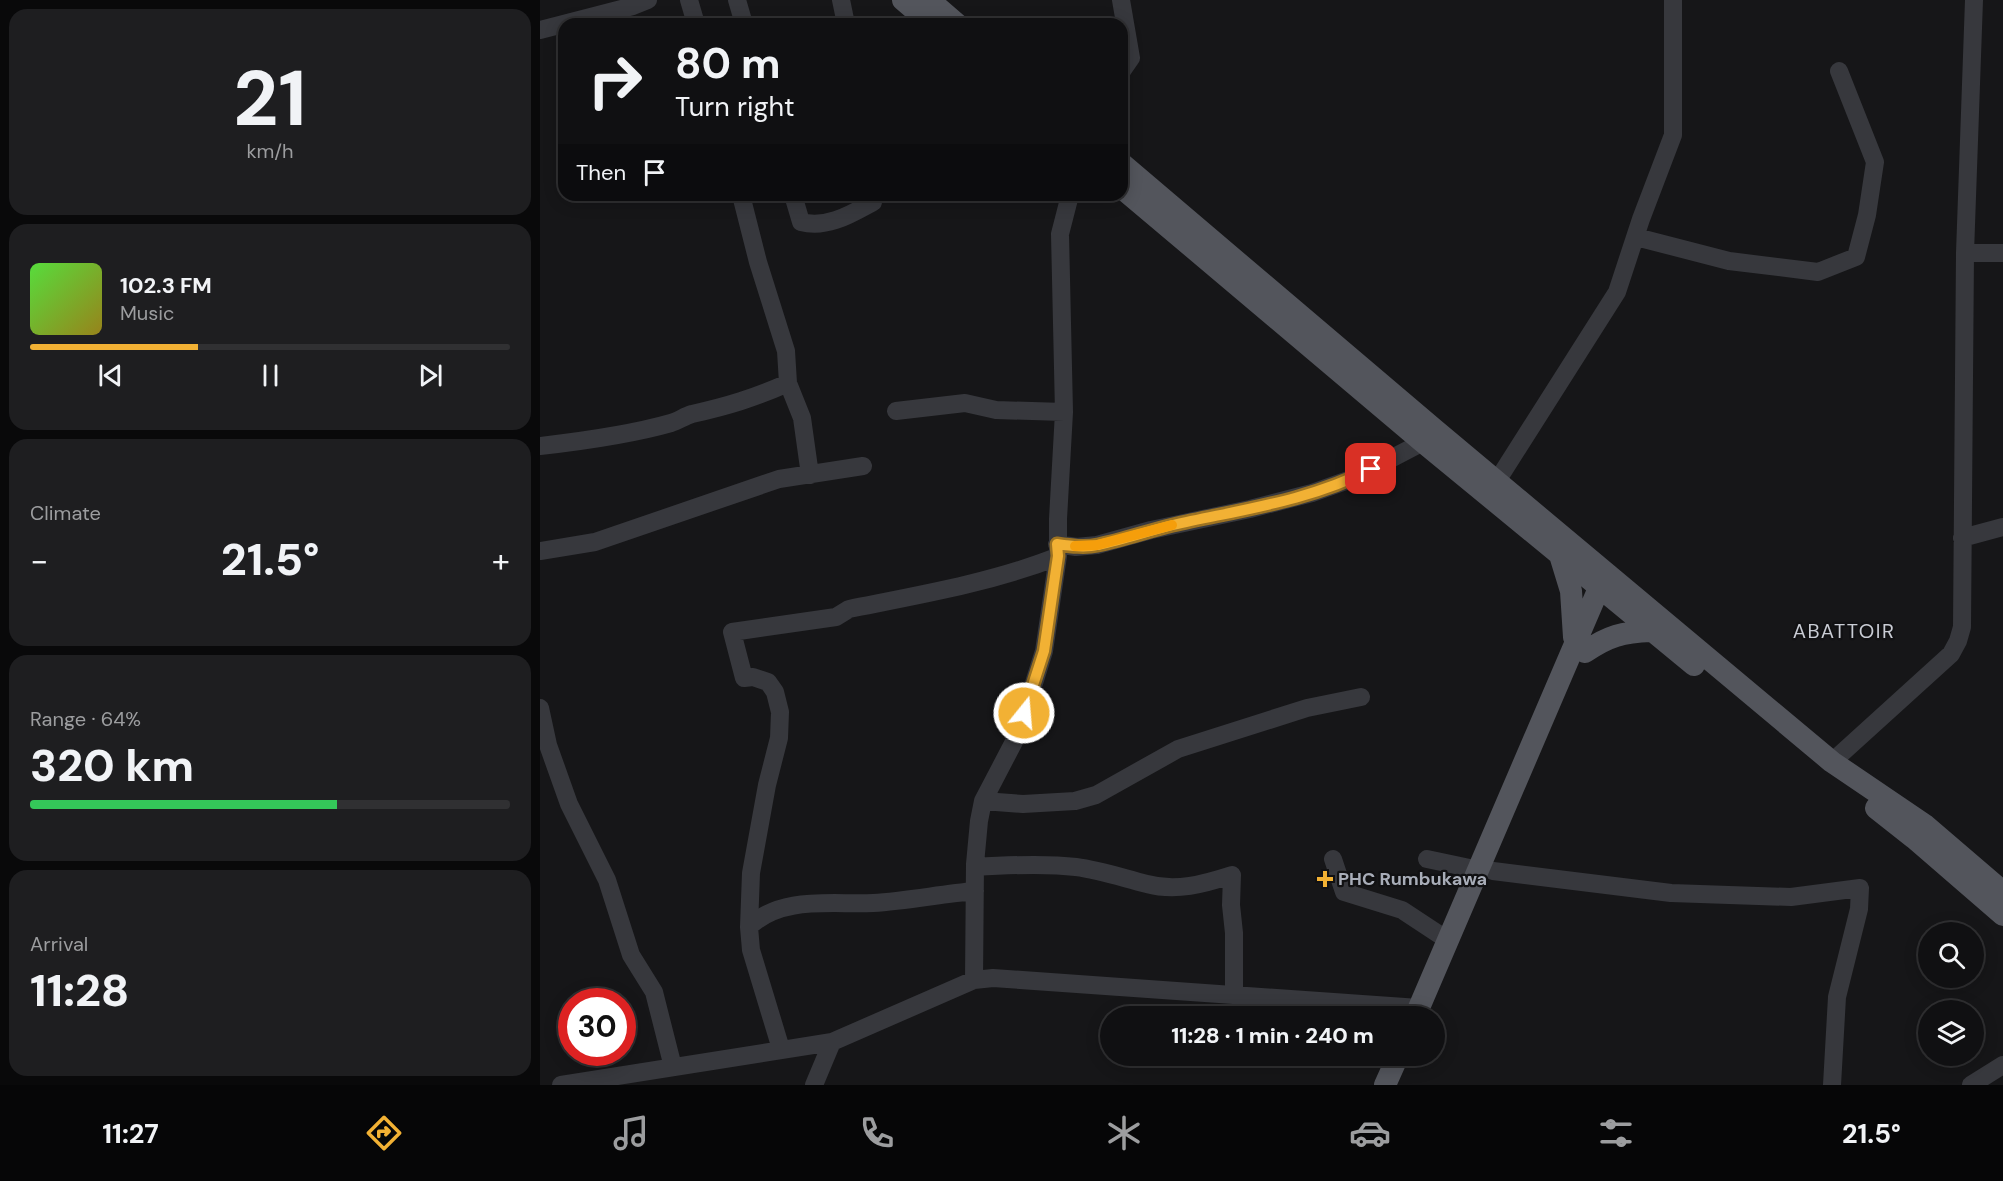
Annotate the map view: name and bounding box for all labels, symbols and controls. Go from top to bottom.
text: 80 m [675,36,781,91]
icon: right [576,42,654,120]
text: 21 [233,48,307,149]
text: Turn right [675,89,795,124]
text: km/h [246,138,294,164]
icon: arrive [638,156,671,189]
text: Then [576,158,626,187]
text: 102.3 FM [120,271,212,300]
text: Music [120,300,175,326]
icon: previous [94,359,127,392]
icon: pause [254,359,287,392]
icon: next [414,359,447,392]
pin [1345,443,1396,494]
icon: arrive [1354,452,1387,485]
text: Climate [30,500,101,526]
text: 21.5° [221,530,319,589]
text: − [30,539,48,582]
text: + [492,539,510,582]
district label: ABATTOIR [1793,618,1895,644]
position arrow [992,681,1056,745]
text: Range · 64% [30,706,141,732]
text: 320 km [30,736,194,795]
place label: PHC Rumbukawa [1338,867,1487,891]
marker: PHC Rumbukawa [1316,870,1334,888]
map controls [1918,922,1984,1066]
button: search [1918,922,1984,988]
text: Arrival [30,931,88,957]
text: 11:28 [30,961,129,1020]
speed limit sign: 30 [558,988,636,1066]
button: layers [1918,1000,1984,1066]
text: 11:28 · 1 min · 240 m [1171,1021,1374,1050]
icon: directions [363,1112,405,1154]
icon: music [610,1112,652,1154]
icon: phone [856,1112,898,1154]
icon: climate [1103,1112,1145,1154]
icon: car [1349,1112,1391,1154]
icon: filters [1595,1112,1637,1154]
text: 11:27 [102,1116,159,1151]
text: 21.5° [1842,1116,1901,1151]

